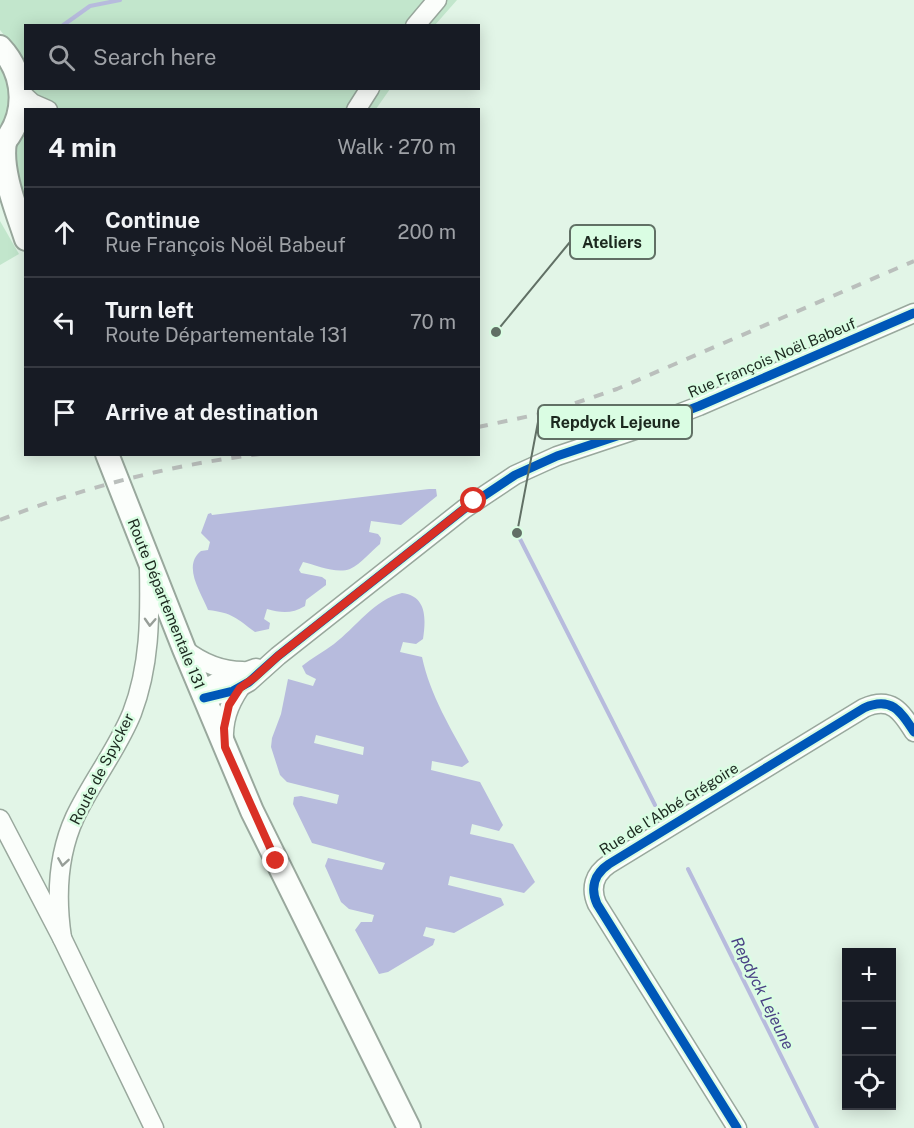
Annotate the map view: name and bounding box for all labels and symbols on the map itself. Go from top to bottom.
callout: Ateliers [570,225,655,259]
text: Ateliers [582,233,642,252]
street label: Rue François Noël Babeuf [685,314,858,401]
callout: Repdyck Lejeune [538,405,692,439]
text: Repdyck Lejeune [550,413,680,432]
route start [460,487,486,513]
street label: Route Départementale 131 [124,516,208,692]
one-way arrow [143,618,156,627]
street label: Route de Spycker [66,710,137,827]
street label: Rue de l'Abbé Grégoire [596,759,741,858]
route end [262,847,288,873]
one-way arrow [57,857,69,866]
water label: Repdyck Lejeune [727,934,798,1053]

